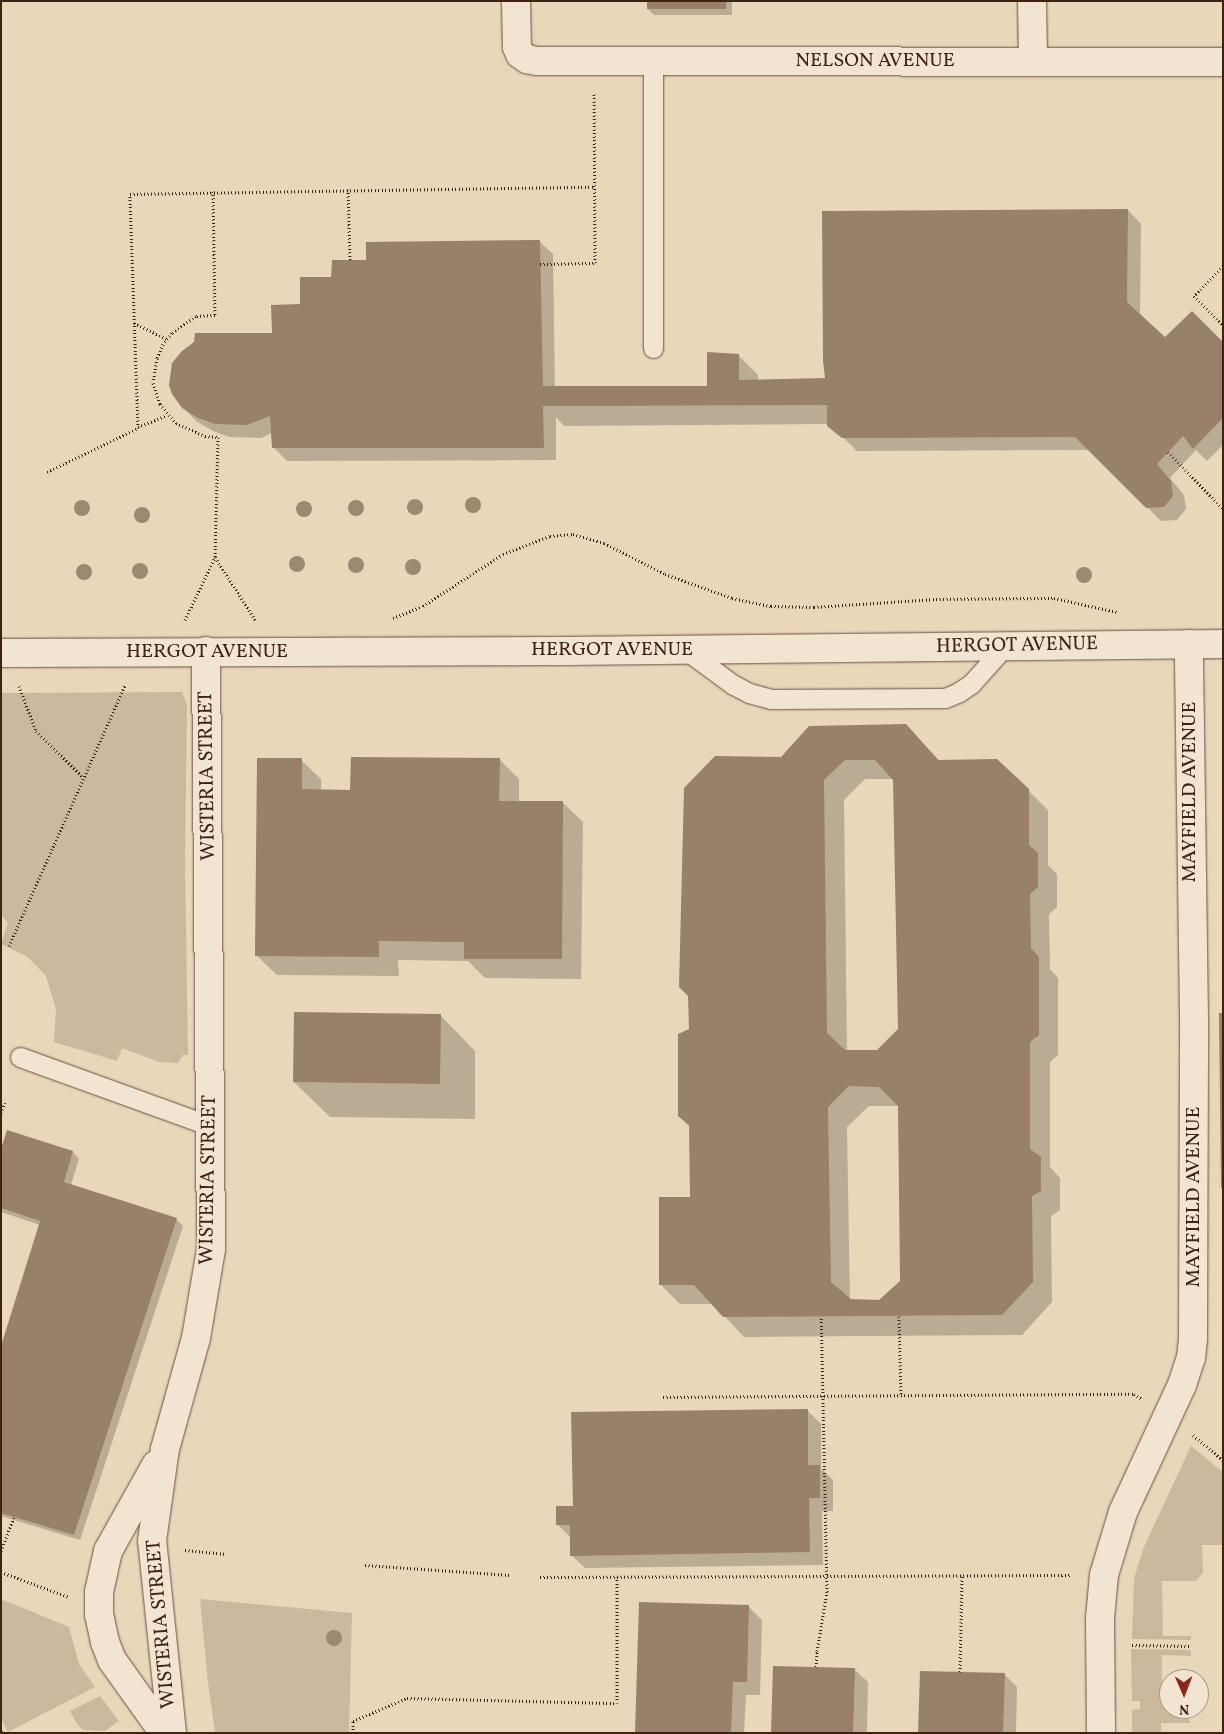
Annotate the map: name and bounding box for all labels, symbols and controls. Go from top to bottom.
street label: NELSON AVENUE [795,49,955,73]
street label: HERGOT AVENUE [935,633,1099,659]
street label: HERGOT AVENUE [531,638,693,662]
street label: HERGOT AVENUE [126,640,288,664]
street label: WISTERIA STREET [195,691,221,861]
street label: MAYFIELD AVENUE [1178,702,1202,882]
street label: WISTERIA STREET [196,1095,222,1265]
street label: MAYFIELD AVENUE [1182,1107,1206,1287]
street label: WISTERIA STREET [143,1538,181,1710]
north arrow [1159,1669,1209,1719]
text: N [1179,1699,1190,1718]

